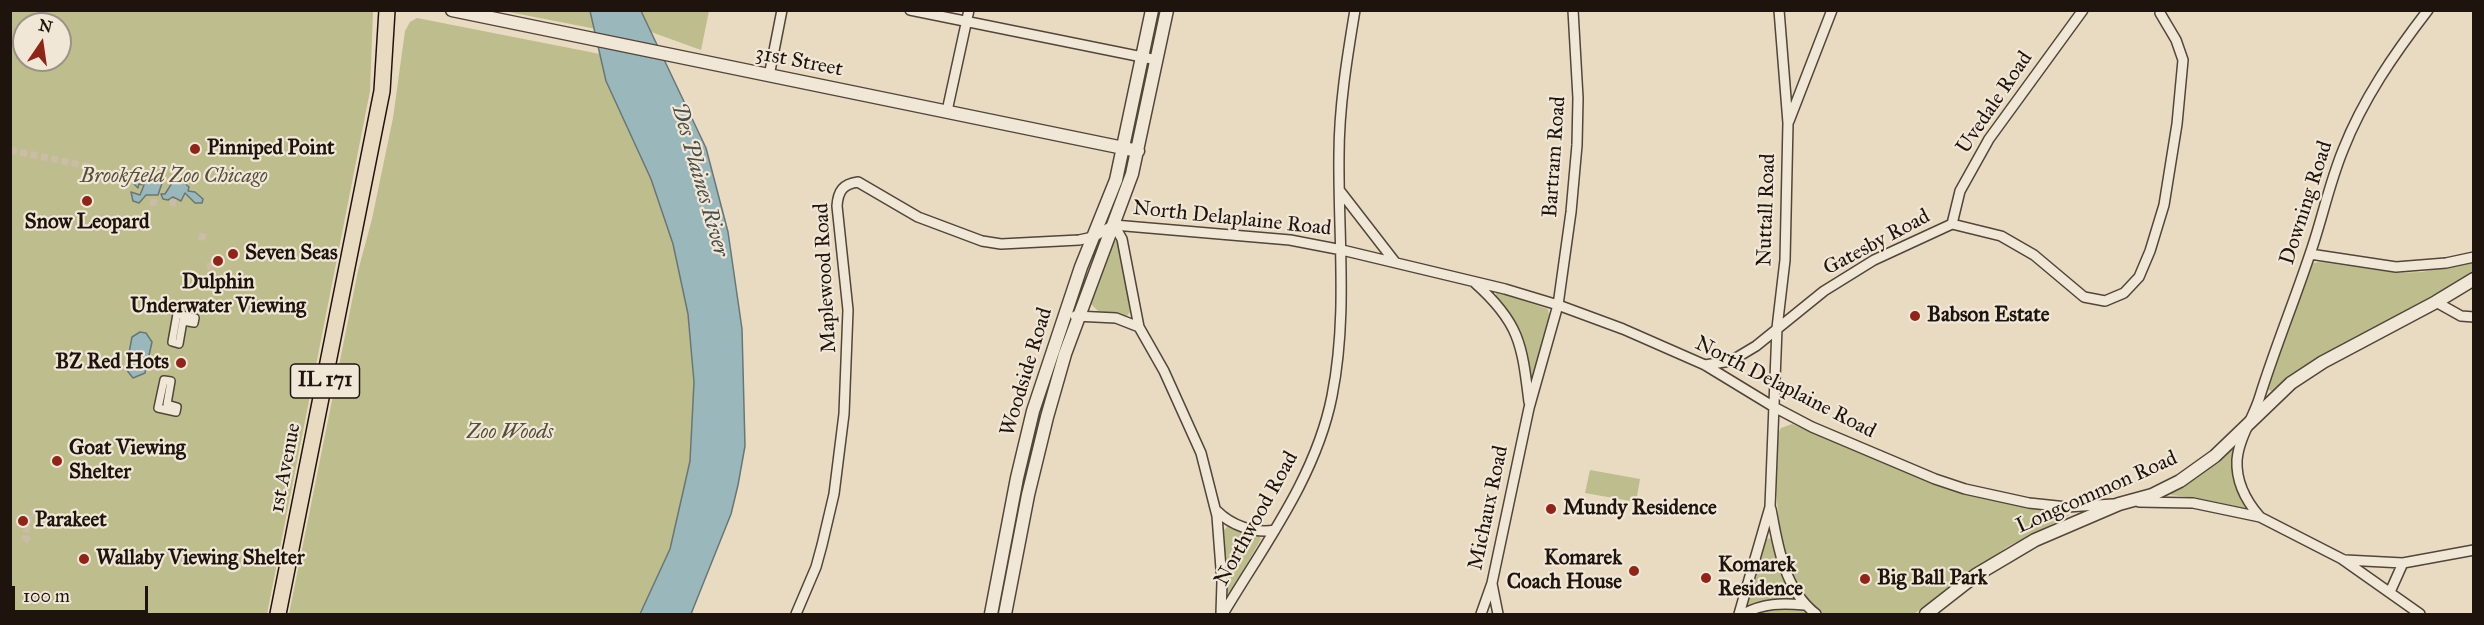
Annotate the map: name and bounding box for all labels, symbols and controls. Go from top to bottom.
north arrow [12,12,72,72]
text: N [37,15,54,37]
street label: 31st Street [753,41,845,83]
street label: Uvedale Road [1952,47,2038,159]
street label: Bartram Road [1538,95,1572,219]
water label: Des Plaines River [664,100,734,260]
place label: Pinniped Point [207,136,334,162]
street label: Downing Road [2275,138,2339,268]
marker: Pinniped Point [188,142,202,156]
street label: Nuttall Road [1752,153,1782,267]
park label: Brookfield Zoo Chicago [80,164,268,190]
marker: Snow Leopard [80,194,94,208]
street label: North Delaplaine Road [1131,196,1333,242]
street label: Maplewood Road [809,202,843,354]
street label: Gatesby Road [1819,204,1935,282]
place label: Snow Leopard [24,210,150,236]
place label: Seven Seas [245,241,338,267]
marker: Seven Seas [226,247,240,261]
marker: Dulphin Underwater Viewing [211,254,225,268]
place label: Dulphin Underwater Viewing [130,270,306,320]
place label: Babson Estate [1927,303,2049,329]
street label: Woodside Road [996,305,1058,439]
marker: Babson Estate [1908,309,1922,323]
street label: North Delaplaine Road [1690,331,1880,445]
place label: BZ Red Hots [55,350,169,376]
marker: BZ Red Hots [174,356,188,370]
road number: IL 171 [290,364,360,398]
park label: Zoo Woods [467,420,553,446]
street label: 1st Avenue [265,421,307,515]
place label: Goat Viewing Shelter [69,436,186,486]
street label: Michaux Road [1464,443,1514,573]
street label: Longcommon Road [2013,446,2181,540]
street label: Northwood Road [1210,447,1304,591]
marker: Goat Viewing Shelter [50,454,64,468]
place label: Mundy Residence [1563,496,1717,522]
marker: Mundy Residence [1544,502,1558,516]
place label: Parakeet [35,508,107,534]
marker: Parakeet [16,514,30,528]
place label: Wallaby Viewing Shelter [96,546,305,572]
place label: Komarek Coach House [1507,546,1622,596]
marker: Wallaby Viewing Shelter [77,552,91,566]
place label: Komarek Residence [1718,553,1803,603]
marker: Komarek Coach House [1627,564,1641,578]
place label: Big Ball Park [1877,566,1987,592]
marker: Komarek Residence [1699,571,1713,585]
marker: Big Ball Park [1858,572,1872,586]
scale bar [15,574,152,612]
text: 100 m [23,585,70,607]

